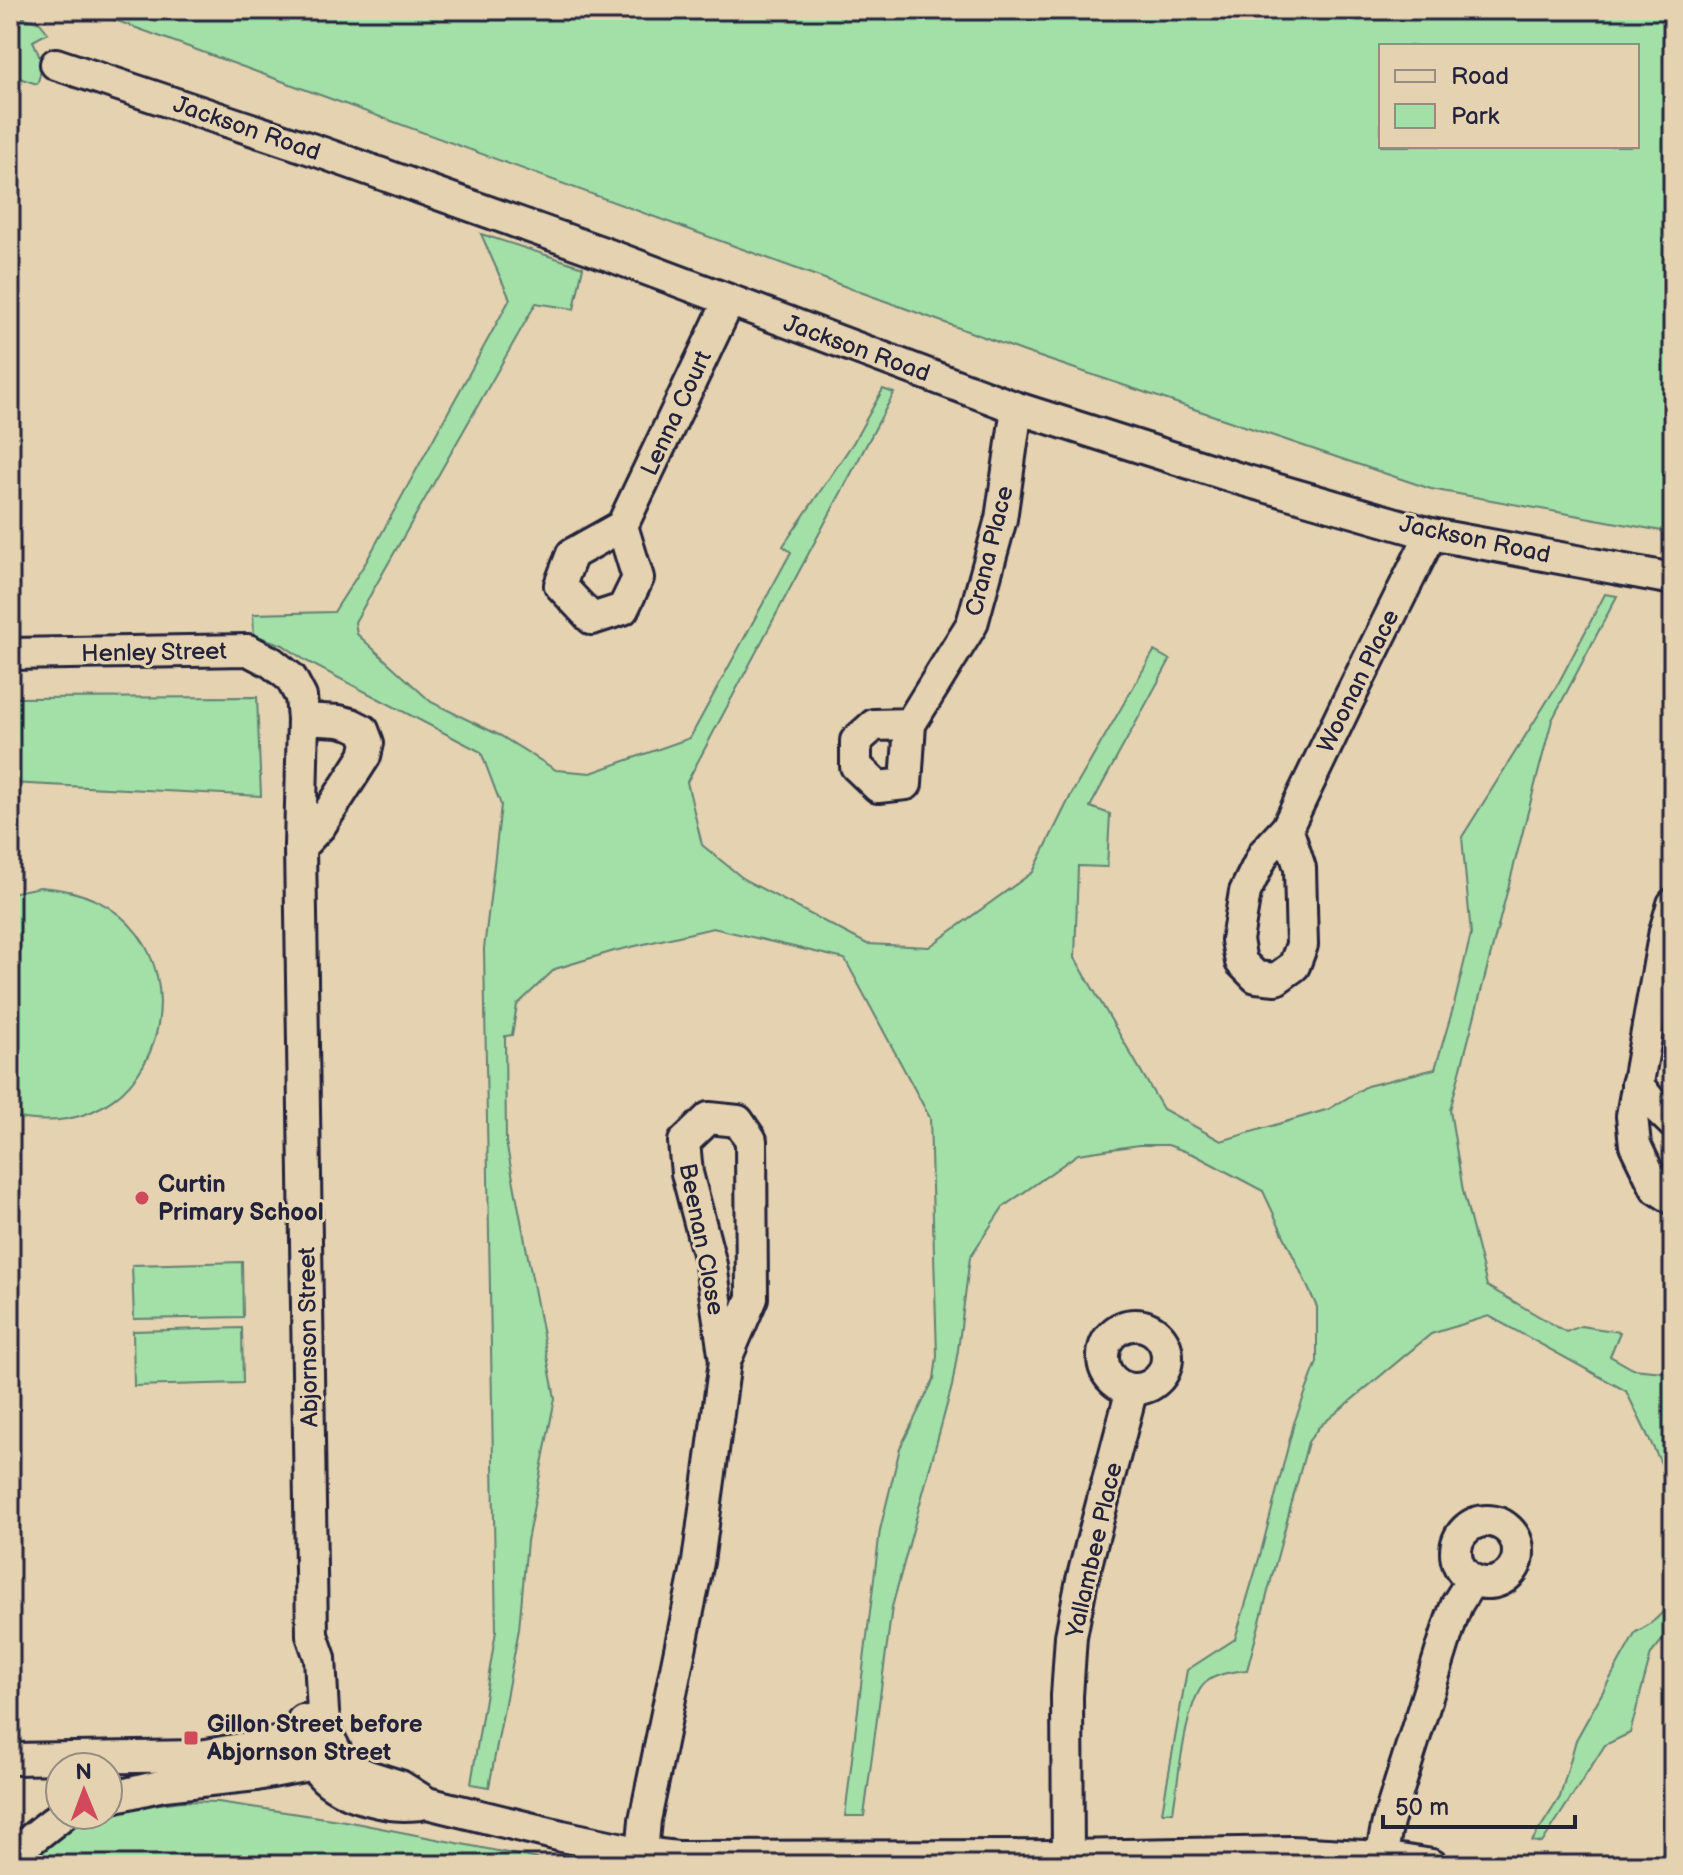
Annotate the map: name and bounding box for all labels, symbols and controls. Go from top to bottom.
legend [1379,44,1639,148]
text: Road [1451,62,1509,91]
street label: Jackson Road [169,90,324,167]
text: Park [1451,102,1499,131]
street label: Jackson Road [780,309,934,388]
street label: Lenna Court [635,346,718,480]
street label: Crana Place [959,483,1020,619]
street label: Jackson Road [1397,509,1553,570]
street label: Woonan Place [1311,605,1406,758]
street label: Henley Street [81,637,228,668]
street label: Beenan Close [673,1161,730,1317]
place label: Curtin Primary School [158,1170,324,1227]
marker: Curtin Primary School [133,1189,151,1207]
street label: Abjornson Street [292,1246,325,1427]
street label: Yallambee Place [1060,1460,1129,1642]
place label: Gillon Street before Abjornson Street [206,1710,423,1767]
marker: Gillon Street before Abjornson Street [182,1729,200,1747]
north arrow [44,1751,124,1831]
text: N [75,1759,92,1786]
scale bar [1383,1779,1575,1829]
text: 50 m [1395,1793,1449,1822]

